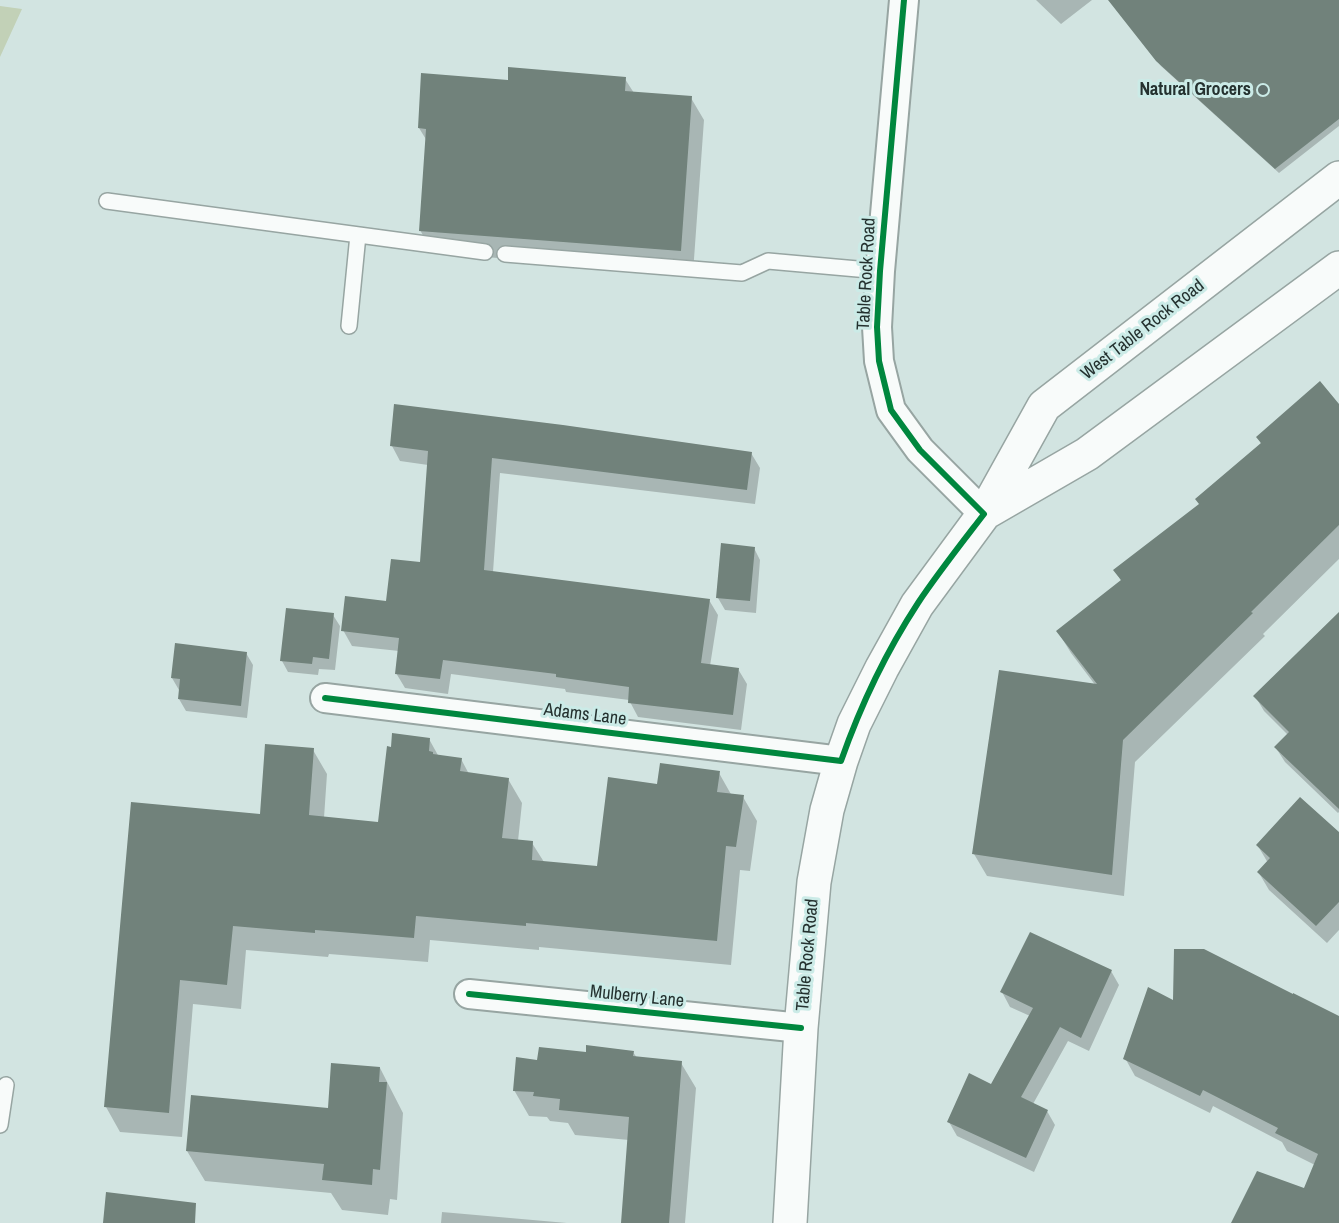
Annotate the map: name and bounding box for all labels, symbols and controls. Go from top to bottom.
place label: Natural Grocers [1139,79,1251,101]
marker: Natural Grocers [1256,83,1270,97]
street label: Table Rock Road [853,217,881,331]
street label: West Table Rock Road [1077,275,1209,385]
street label: Adams Lane [543,699,627,731]
street label: Table Rock Road [792,898,824,1012]
street label: Mulberry Lane [589,981,685,1013]

